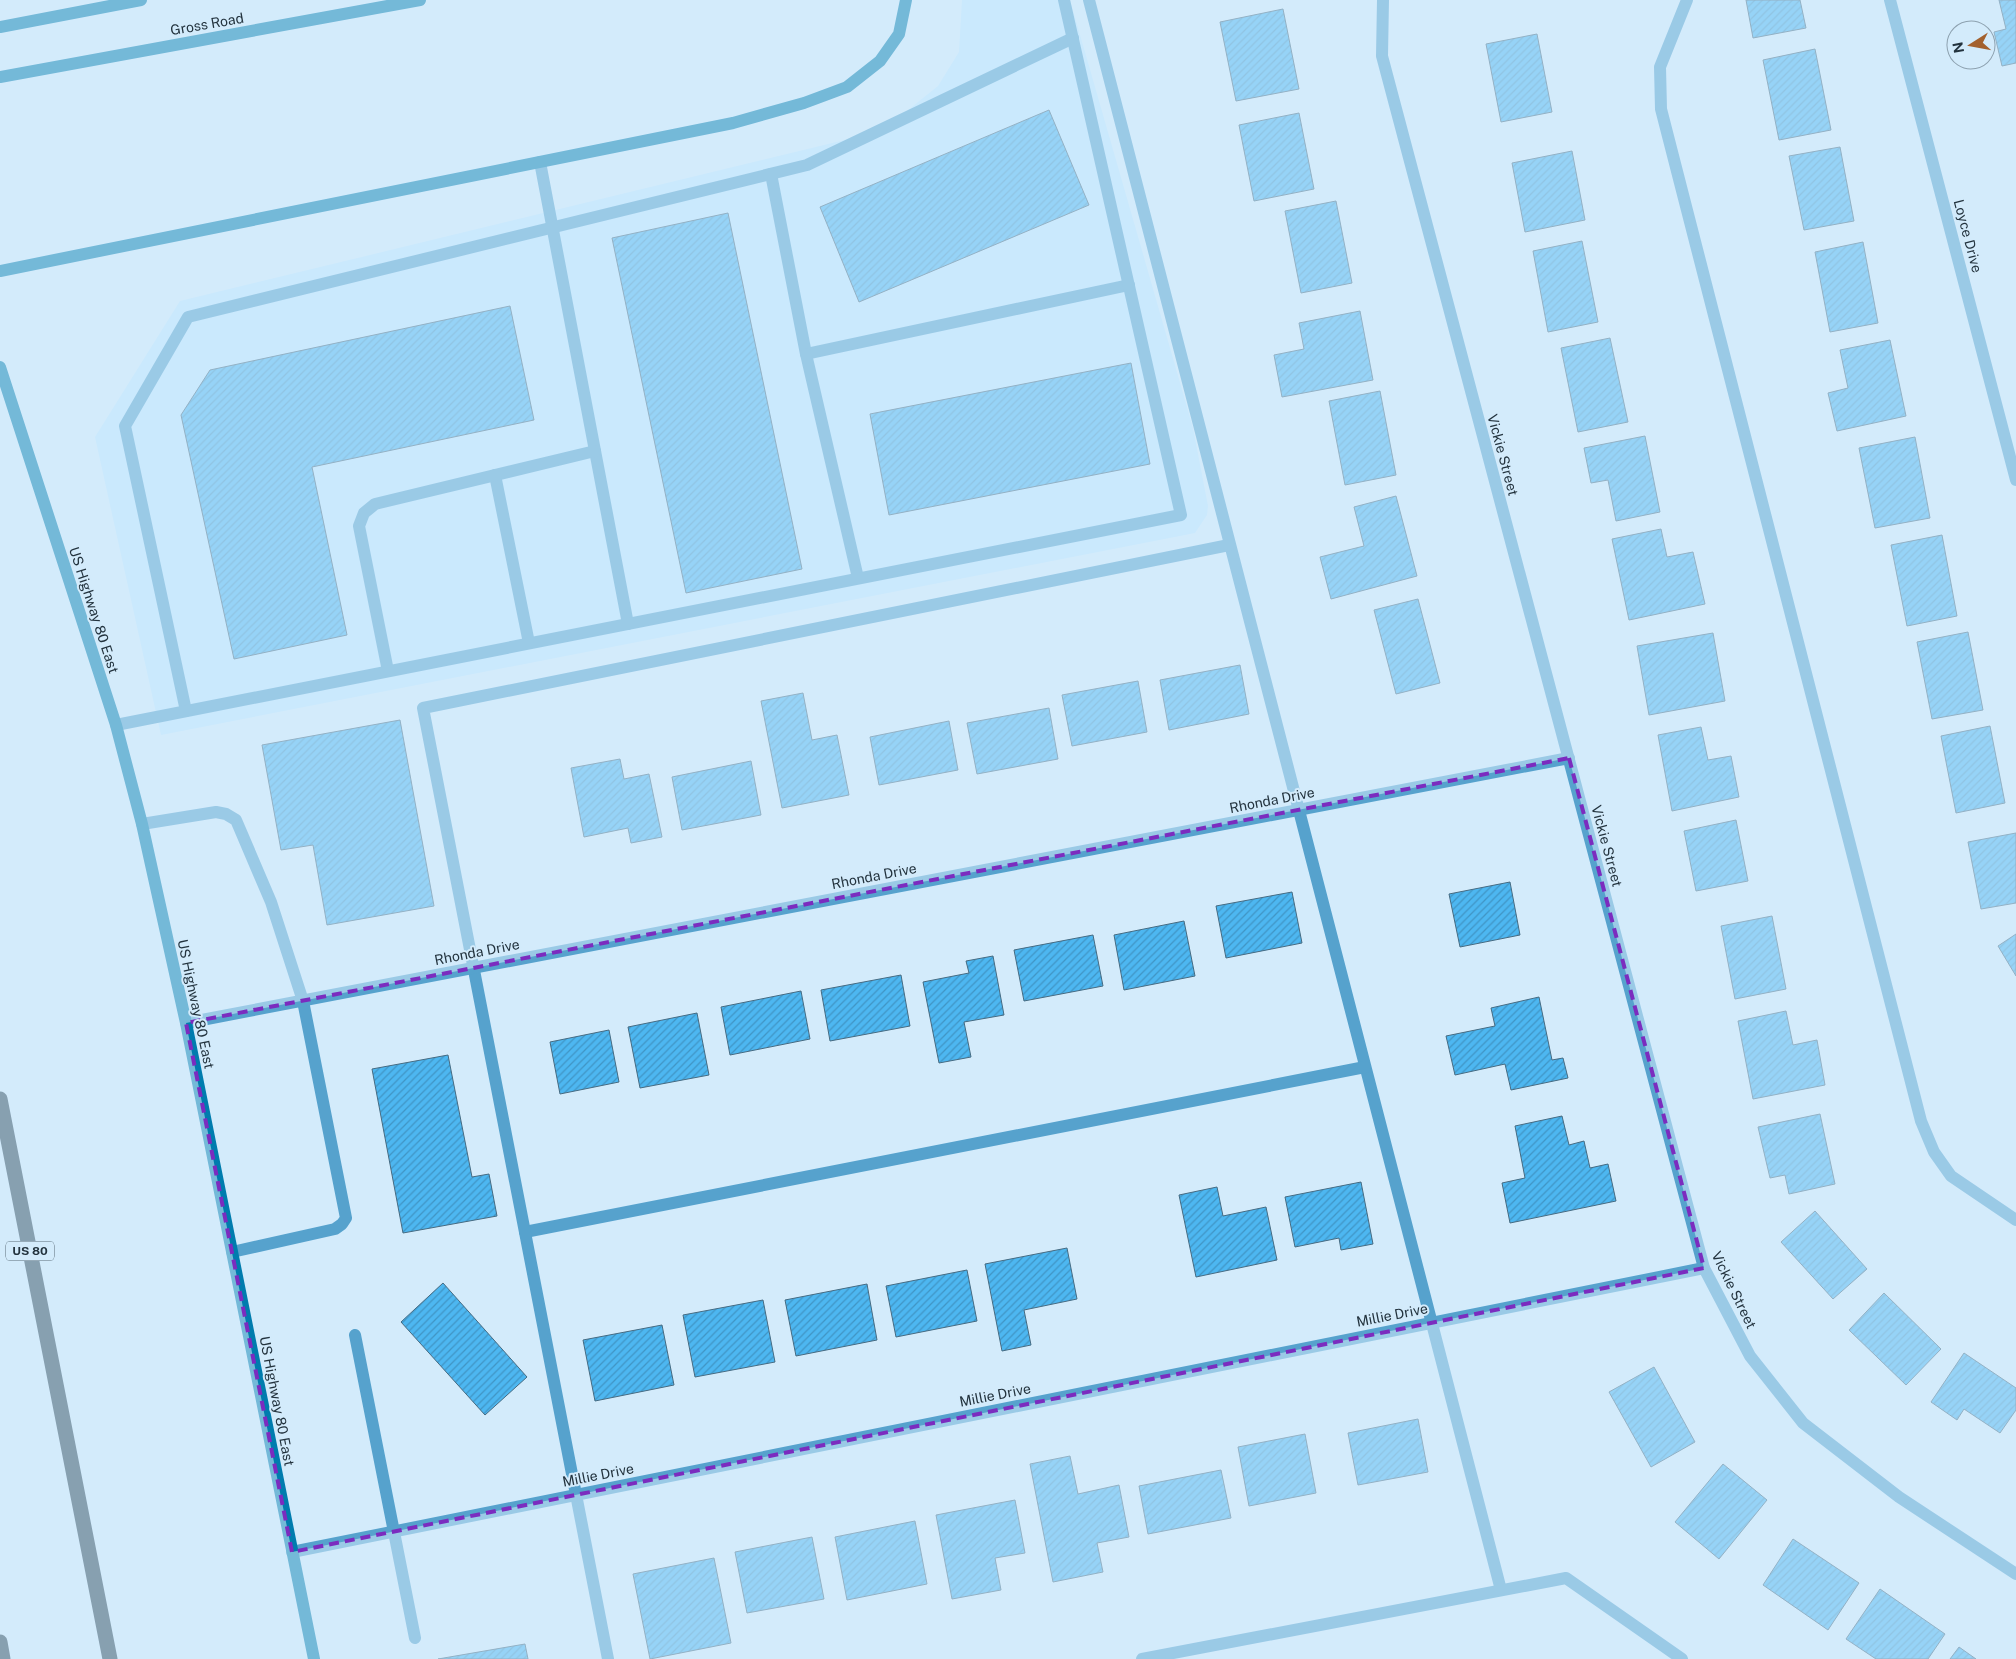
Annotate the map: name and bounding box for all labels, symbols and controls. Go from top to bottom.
street label: Gross Road [169,10,245,38]
north arrow [1946,20,1996,70]
text: N [1949,41,1967,54]
street label: Loyce Drive [1951,198,1985,274]
street label: Vickie Street [1484,412,1522,498]
street label: US Highway 80 East [66,545,122,675]
street label: Rhonda Drive [1228,784,1316,816]
street label: Vickie Street [1588,803,1626,889]
street label: Rhonda Drive [830,860,918,892]
street label: Rhonda Drive [433,936,521,968]
street label: US Highway 80 East [174,938,218,1070]
road number: US 80 [6,1242,54,1260]
street label: Vickie Street [1708,1249,1760,1331]
street label: Millie Drive [1355,1300,1429,1330]
street label: US Highway 80 East [257,1335,297,1467]
street label: Millie Drive [958,1380,1032,1410]
street label: Millie Drive [561,1460,635,1490]

